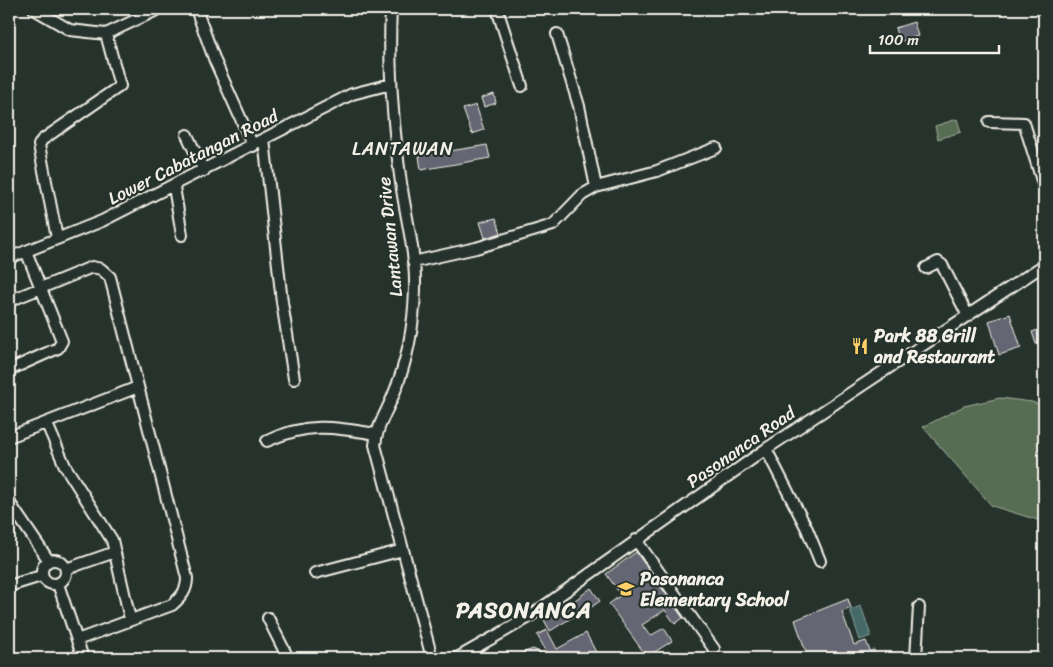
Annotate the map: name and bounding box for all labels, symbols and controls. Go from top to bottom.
scale bar [870,22,999,54]
text: 100 m [878,27,919,53]
street label: Lower Cabatangan Road [102,99,285,214]
district label: LANTAWAN [352,132,454,165]
street label: Lantawan Drive [368,175,412,299]
place label: Park 88 Grill and Restaurant [873,320,995,373]
restaurant icon: Park 88 Grill and Restaurant [850,336,870,356]
street label: Pasonanca Road [680,397,804,497]
place label: Pasonanca Elementary School [640,563,789,616]
school or university icon: Pasonanca Elementary School [616,579,636,599]
district label: PASONANCA [456,591,592,630]

